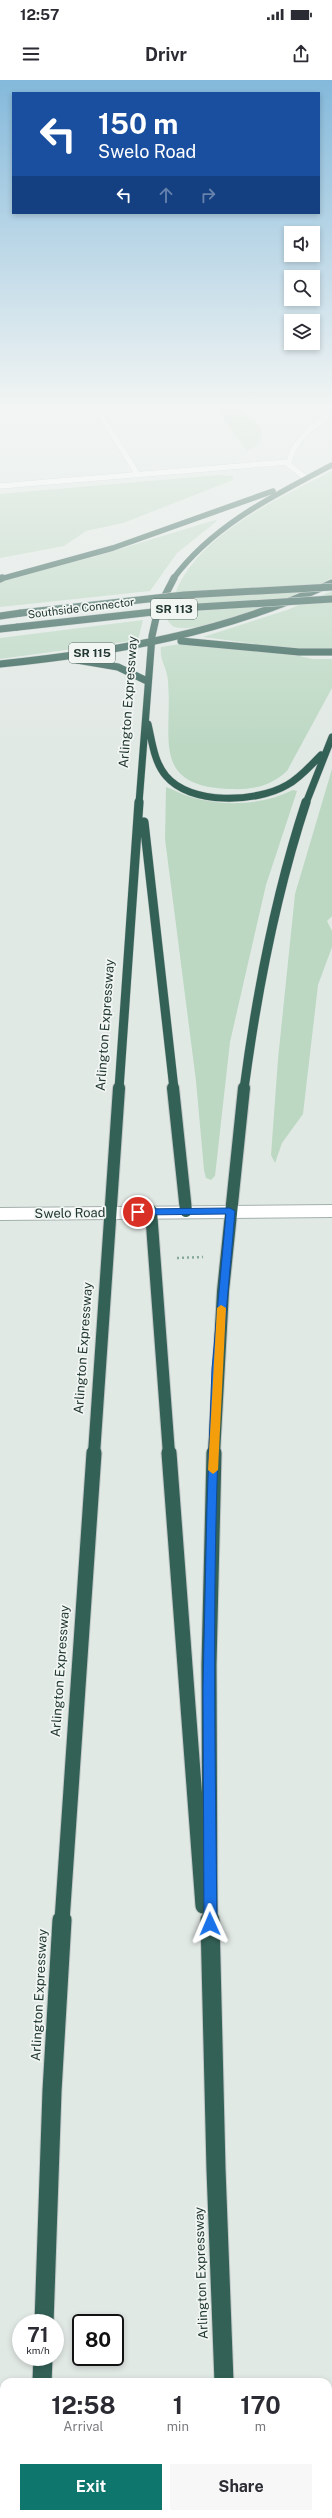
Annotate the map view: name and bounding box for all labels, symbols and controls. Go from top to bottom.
text: 12:57 [20,6,60,23]
icon: menu [20,43,42,65]
icon: share [290,43,312,65]
text: Drivr [145,44,187,65]
text: 150 m [98,107,178,140]
icon: left [32,108,84,160]
text: Swelo Road [98,141,196,162]
icon: left [113,184,135,206]
icon: ahead [155,184,177,206]
icon: right [197,184,219,206]
map controls [284,226,320,350]
button: sound [284,226,320,262]
button: search [284,270,320,306]
button: layers [284,314,320,350]
street label: Southside Connector [27,596,135,620]
road number: SR 113 [151,599,197,619]
street label: Arlington Expressway [116,635,140,769]
road number: SR 115 [69,643,115,663]
street label: Arlington Expressway [93,958,117,1092]
pin [121,1195,155,1229]
icon: arrive [127,1201,149,1223]
street label: Swelo Road [34,1205,106,1221]
street label: Arlington Expressway [71,1281,95,1415]
street label: Arlington Expressway [48,1604,72,1738]
position arrow [189,1903,231,1945]
street label: Arlington Expressway [28,1928,50,2061]
street label: Arlington Expressway [191,2207,211,2339]
speed limit sign: 80 [72,2314,124,2366]
text: 71 [27,2323,49,2347]
text: km/h [26,2344,50,2356]
text: 12:58 [51,2391,116,2419]
text: 1 [173,2391,183,2419]
text: 170 [240,2391,281,2419]
text: Arrival [63,2419,103,2434]
text: min [167,2419,189,2434]
text: m [255,2419,266,2434]
button: Exit [20,2464,162,2510]
button: Share [170,2464,312,2510]

